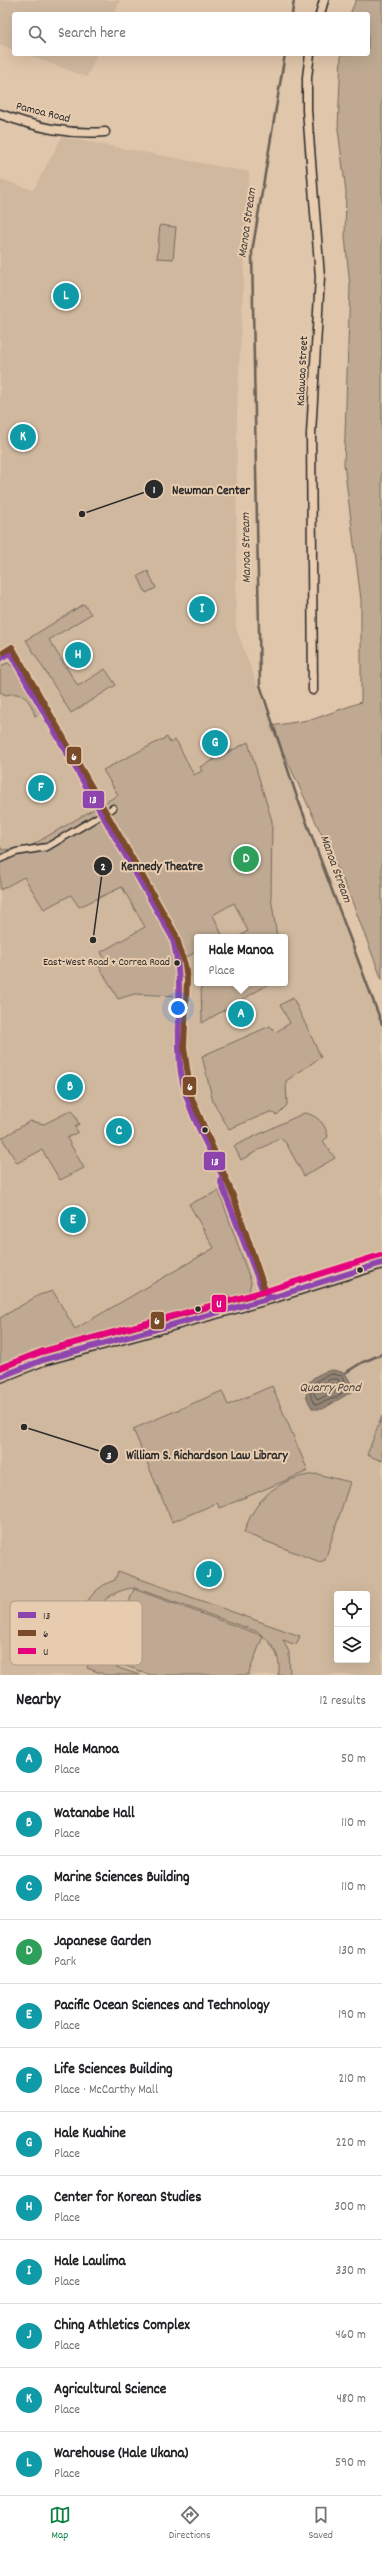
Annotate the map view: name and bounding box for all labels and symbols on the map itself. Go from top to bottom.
street label: Pamoa Road [14,98,72,128]
water label: Manoa Stream [234,186,262,259]
pin: L [53,281,79,311]
street label: Kalawao Street [293,335,313,407]
pin: K [10,422,36,452]
callout: Newman Center [144,477,258,502]
text: 1 [153,482,156,499]
text: Newman Center [172,482,251,501]
water label: Manoa Stream [237,511,257,584]
pin: I [189,594,215,624]
pin: H [65,640,91,670]
pin: G [202,728,228,758]
line badge: 6 [66,746,82,765]
text: 6 [71,750,77,766]
pin: F [28,773,54,803]
line badge: 13 [82,790,105,809]
text: 13 [89,793,97,809]
water label: Manoa Stream [314,833,356,906]
pin: D [233,844,259,874]
callout: Kennedy Theatre [93,853,211,878]
text: Kennedy Theatre [121,858,203,877]
text: 2 [100,859,106,876]
place label: East-West Road + Correa Road [43,955,170,971]
marker: East-West Road + Correa Road [172,958,182,968]
your location [168,998,188,1018]
pin: A [228,999,254,1029]
pin: B [57,1072,83,1102]
line badge: 6 [182,1076,197,1096]
text: 6 [187,1080,193,1096]
pin: C [106,1116,132,1146]
unlabelled marker [200,1125,210,1135]
line badge: 13 [203,1151,226,1171]
text: 13 [211,1155,219,1171]
pin: E [60,1205,86,1235]
unlabelled marker [355,1265,365,1275]
line badge: U [211,1294,227,1313]
text: U [216,1297,222,1313]
unlabelled marker [193,1304,203,1314]
line badge: 6 [150,1311,165,1330]
text: 6 [154,1314,160,1330]
water label: Quarry Pond [300,1379,362,1398]
callout: William S. Richardson Law Library [99,1442,296,1467]
text: William S. Richardson Law Library [126,1447,288,1466]
text: 3 [106,1448,112,1465]
pin: J [196,1559,222,1589]
legend [10,1601,142,1665]
text: 13 [43,1609,50,1625]
text: 6 [43,1627,48,1643]
text: U [43,1645,48,1661]

